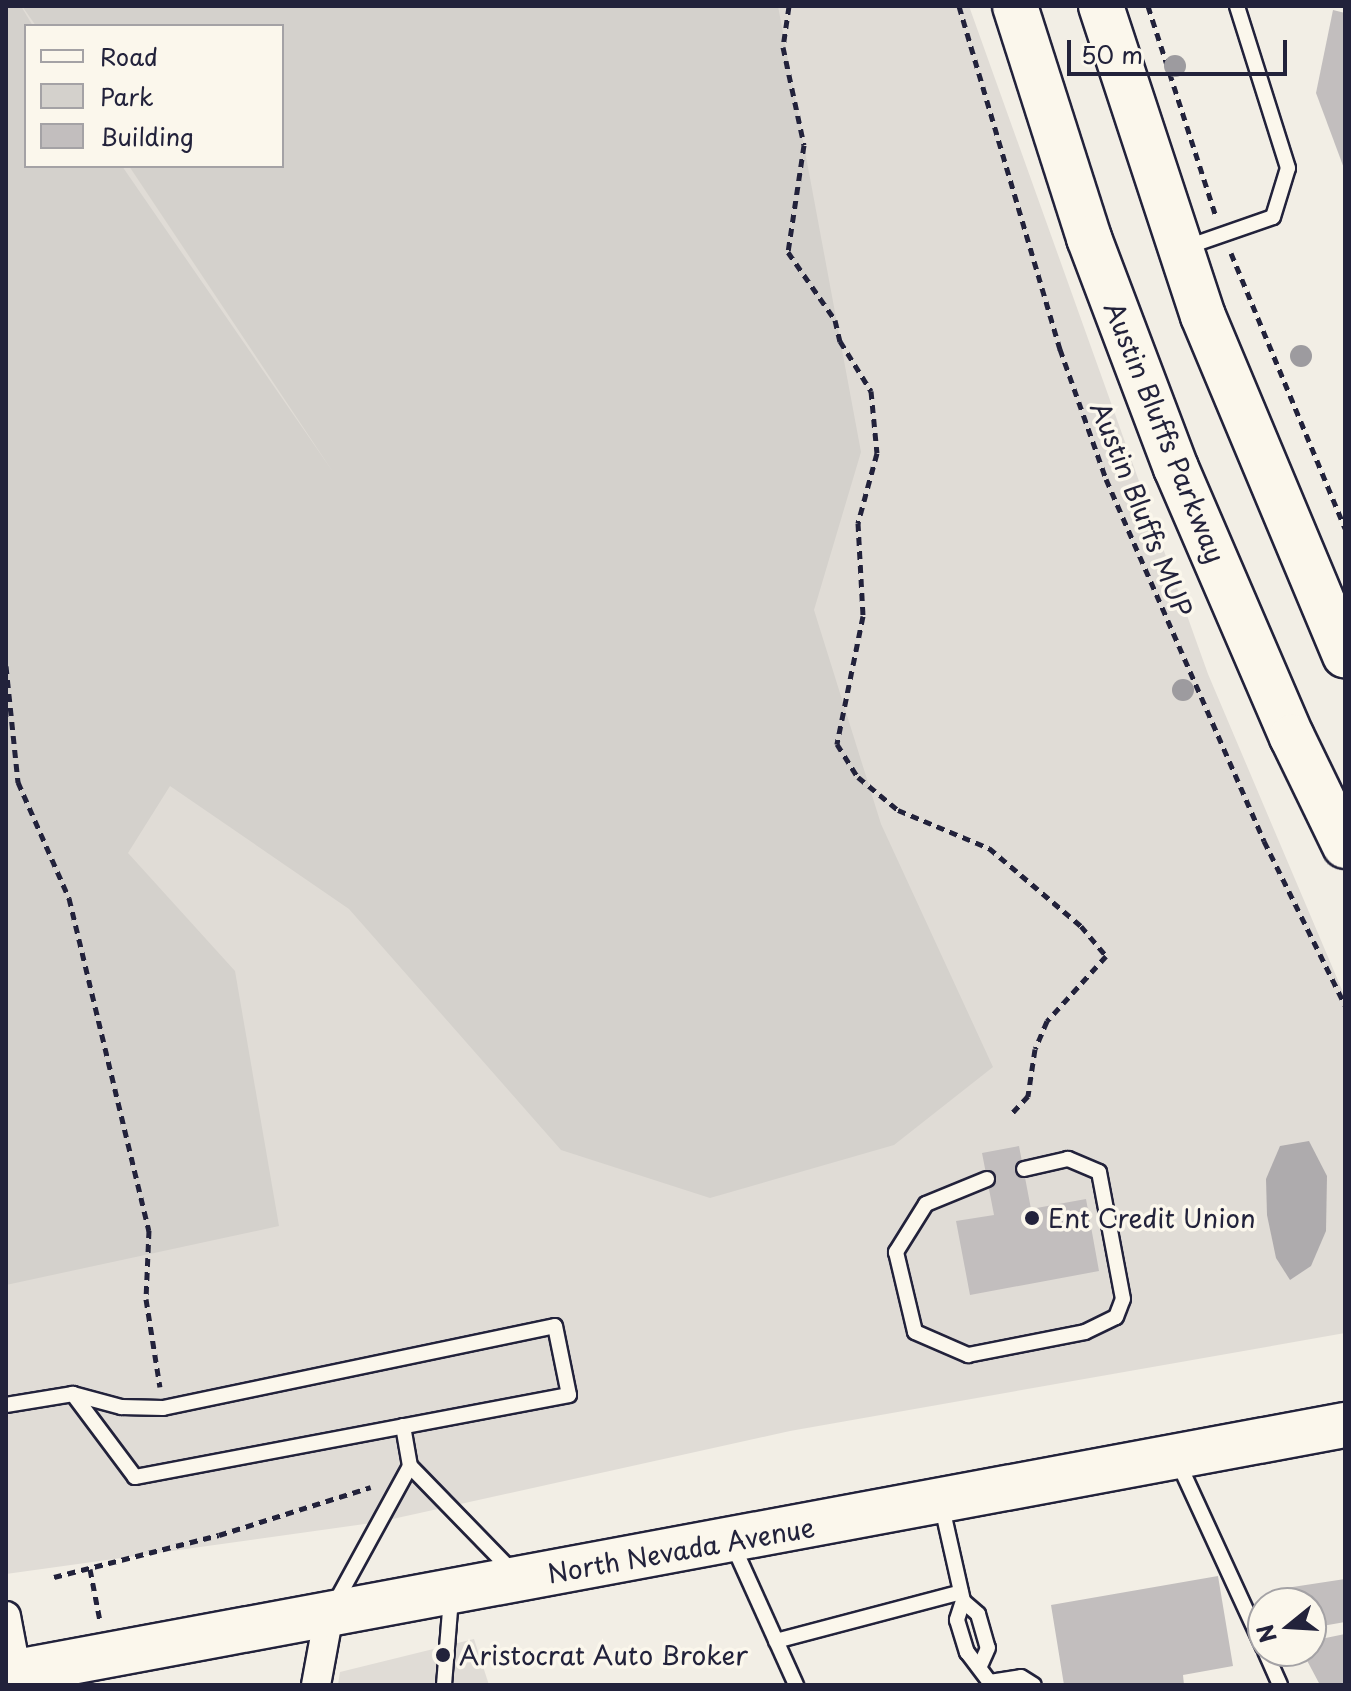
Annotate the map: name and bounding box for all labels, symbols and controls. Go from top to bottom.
legend [24,24,284,168]
scale bar [1071,24,1291,74]
text: 50 m [1081,36,1143,72]
text: Road [100,38,158,74]
text: Park [100,78,154,114]
text: Building [100,118,194,154]
street label: Austin Bluffs Parkway [1098,297,1232,567]
street label: Austin Bluffs MUP [1085,397,1199,621]
place label: Ent Credit Union [1048,1202,1259,1234]
marker: Ent Credit Union [1023,1209,1041,1227]
street label: North Nevada Avenue [544,1511,818,1589]
north arrow [1247,1587,1327,1667]
text: N [1247,1621,1284,1647]
place label: Aristocrat Auto Broker [459,1639,748,1671]
marker: Aristocrat Auto Broker [434,1646,452,1664]

